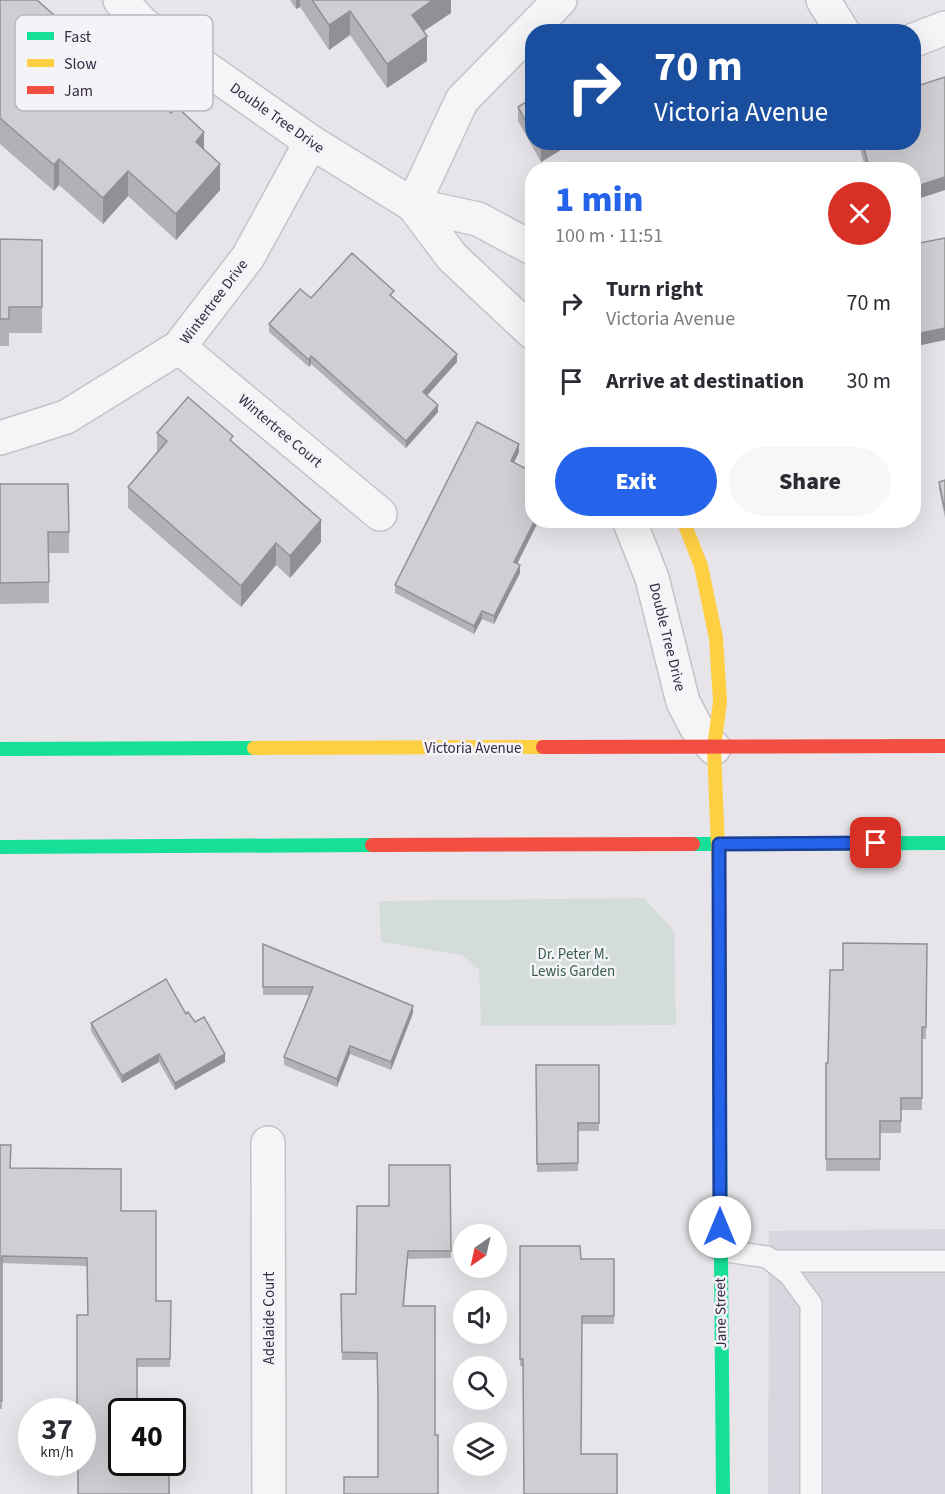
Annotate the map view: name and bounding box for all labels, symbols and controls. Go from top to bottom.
legend [15,15,213,111]
text: Fast [64,26,92,48]
text: 70 m [654,37,743,97]
icon: right [555,48,633,126]
text: Slow [64,53,97,75]
street label: Double Tree Drive [226,78,328,158]
text: Jam [64,80,93,102]
text: Victoria Avenue [654,93,828,132]
text: 1 min [555,174,643,225]
button: close [828,182,891,245]
text: 100 m · 11:51 [555,222,663,250]
street label: Wintertree Drive [175,255,253,349]
text: Turn right [606,273,703,305]
icon: right [555,287,588,320]
text: 70 m [846,287,891,319]
text: Victoria Avenue [606,305,735,333]
icon: arrive [555,365,588,398]
text: Arrive at destination [606,365,804,397]
text: 30 m [846,365,891,397]
street label: Wintertree Court [233,389,327,473]
button: Exit [555,447,717,516]
button: Share [729,447,891,516]
street label: Double Tree Drive [643,581,691,693]
street label: Victoria Avenue [425,738,521,759]
pin [850,817,901,868]
icon: arrive [859,826,892,859]
park label: Dr. Peter M. Lewis Garden [531,944,615,982]
position arrow [688,1195,752,1259]
north arrow [453,1224,507,1278]
map controls [453,1224,507,1476]
street label: Adelaide Court [259,1272,280,1364]
street label: Jane Street [710,1277,732,1349]
button: sound [453,1290,507,1344]
button: search [453,1356,507,1410]
speed limit sign: 40 [108,1398,186,1476]
text: 37 [41,1408,73,1451]
button: layers [453,1422,507,1476]
text: km/h [40,1442,74,1463]

